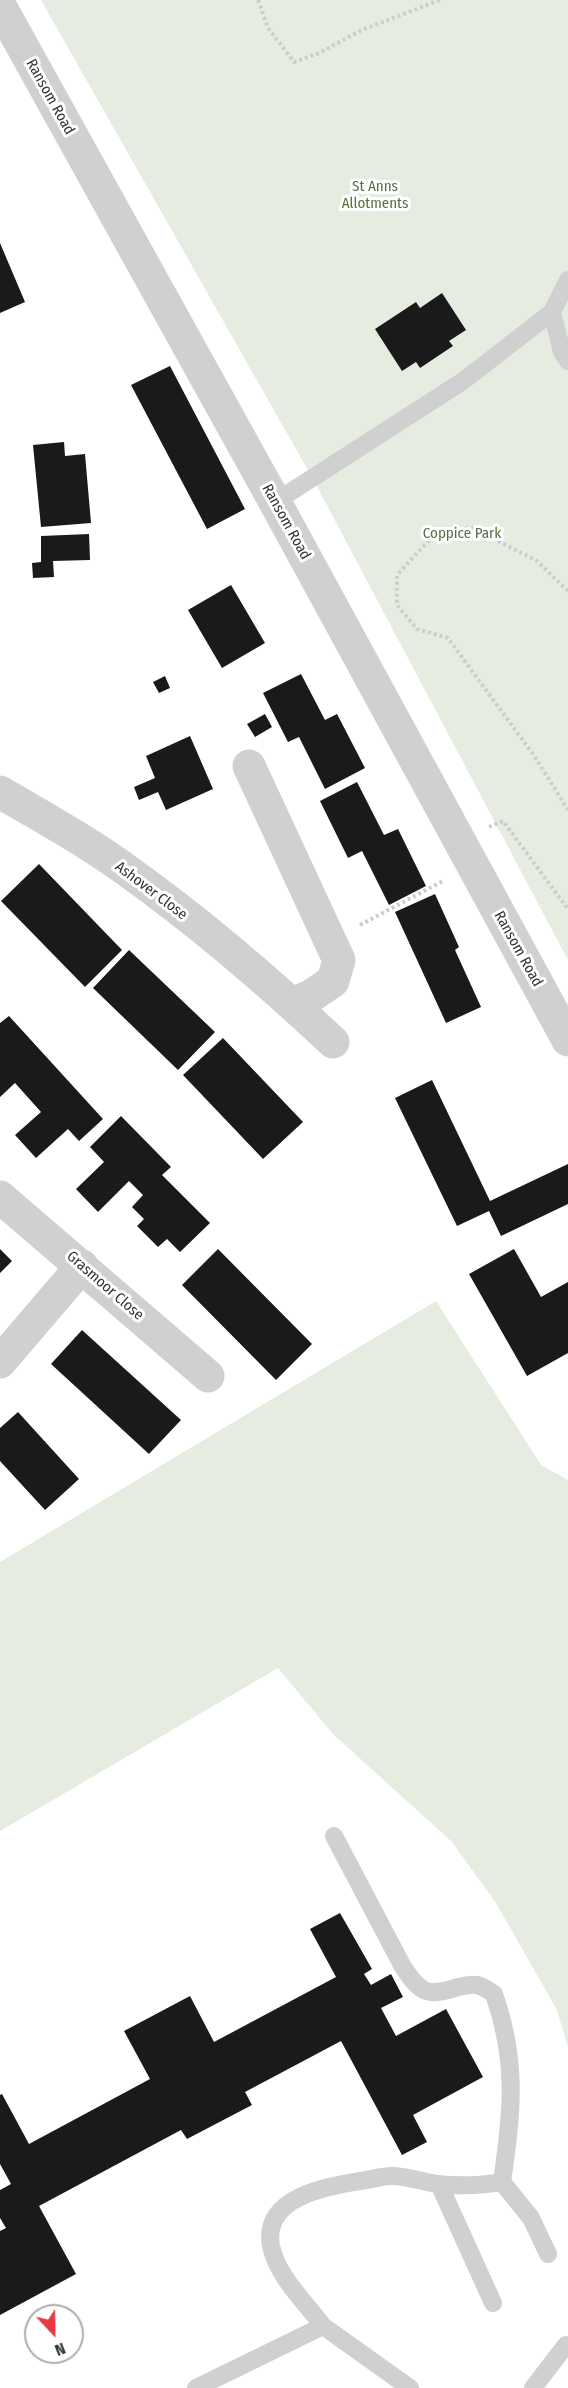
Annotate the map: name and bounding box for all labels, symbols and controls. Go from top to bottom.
street label: Ransom Road [22,56,78,138]
park label: St Anns Allotments [342,178,408,213]
street label: Ransom Road [258,481,314,563]
park label: Coppice Park [423,525,501,543]
street label: Ashover Close [111,858,191,924]
street label: Ransom Road [490,908,546,990]
street label: Grasmoor Close [63,1248,147,1324]
north arrow [24,2304,84,2364]
text: N [52,2339,68,2360]

